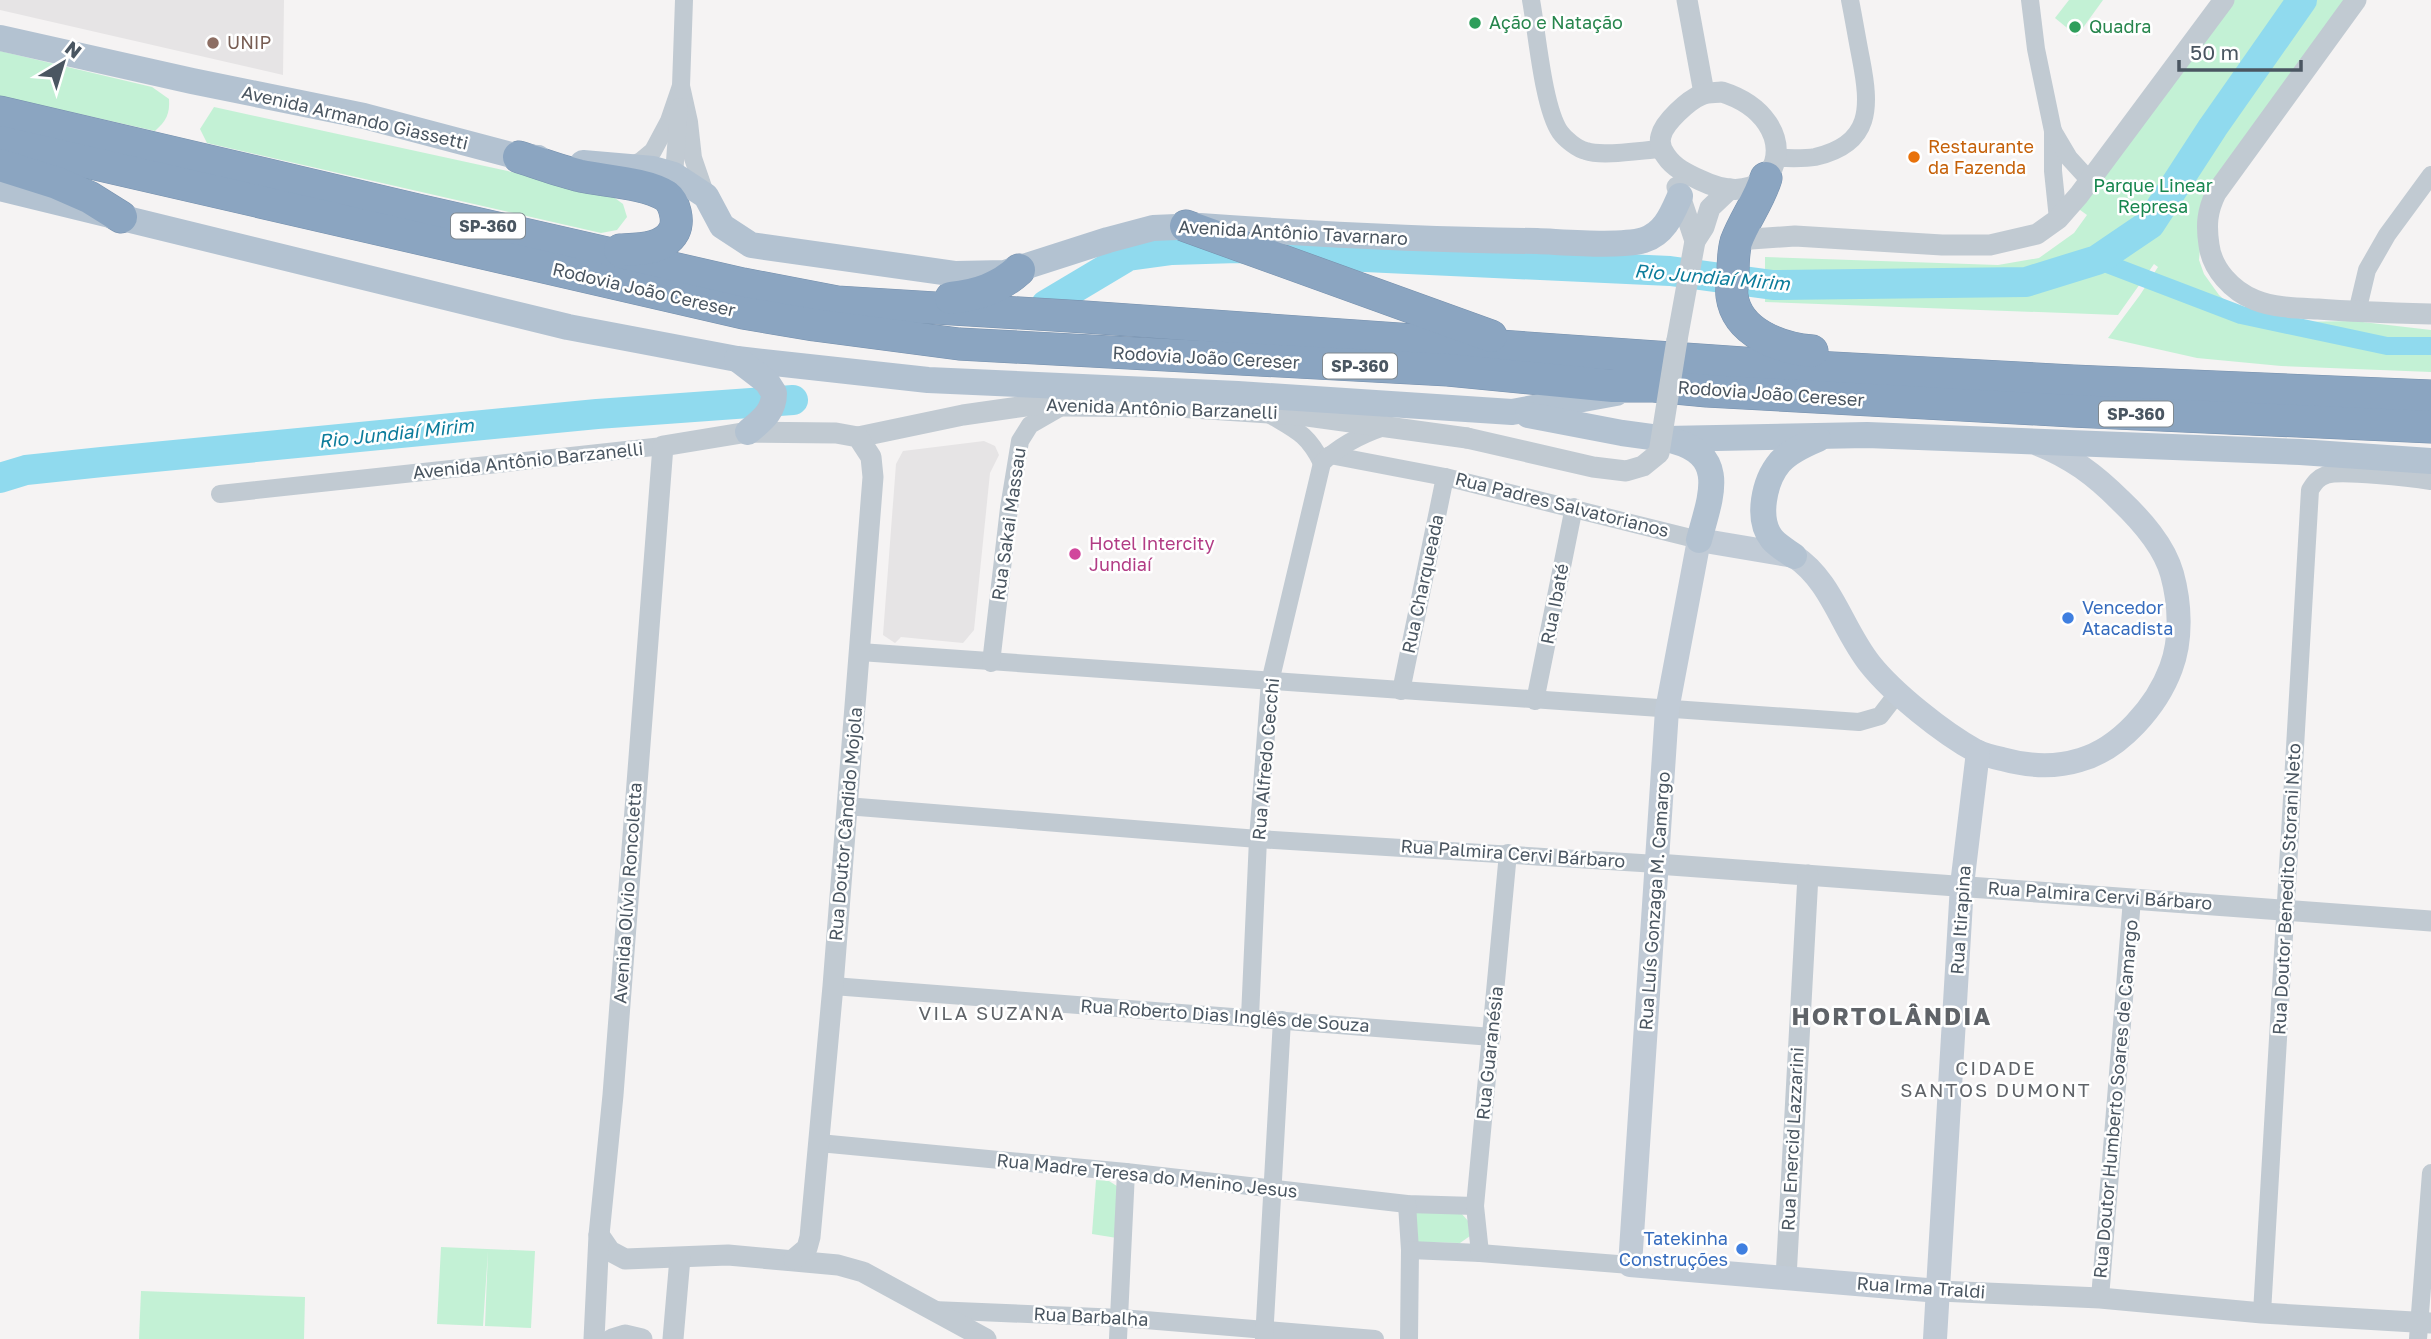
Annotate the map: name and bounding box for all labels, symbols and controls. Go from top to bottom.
place label: Ação e Natação [1489,11,1623,33]
marker: Ação e Natação [1467,15,1483,31]
place label: Quadra [2089,15,2151,37]
marker: Quadra [2067,19,2083,35]
north arrow [28,28,98,98]
scale bar [2179,28,2302,72]
place label: UNIP [227,31,271,53]
marker: UNIP [205,35,221,51]
text: N [61,36,87,63]
text: 50 m [2190,39,2239,65]
street label: Avenida Armando Giassetti [240,80,471,154]
place label: Restaurante da Fazenda [1928,135,2034,178]
marker: Restaurante da Fazenda [1906,149,1922,165]
park label: Parque Linear Represa [2093,174,2213,217]
road number: SP-360 [451,214,525,238]
street label: Avenida Antônio Tavarnaro [1178,215,1408,249]
street label: Rodovia João Cereser [551,257,738,321]
water label: Rio Jundiaí Mirim [1633,258,1792,295]
street label: Rodovia João Cereser [1112,341,1300,373]
road number: SP-360 [1323,354,1397,378]
street label: Rodovia João Cereser [1677,376,1865,411]
street label: Avenida Antônio Barzanelli [1046,393,1278,423]
road number: SP-360 [2099,402,2173,426]
water label: Rio Jundiaí Mirim [317,413,476,452]
street label: Avenida Antônio Barzanelli [412,437,644,483]
street label: Rua Sakai Massau [986,446,1030,602]
street label: Rua Padres Salvatorianos [1453,467,1671,541]
street label: Rua Charqueada [1397,512,1447,655]
place label: Hotel Intercity Jundiaí [1089,532,1215,575]
marker: Hotel Intercity Jundiaí [1067,546,1083,562]
street label: Rua Ibaté [1535,562,1573,646]
place label: Vencedor Atacadista [2082,596,2174,639]
marker: Vencedor Atacadista [2060,610,2076,626]
street label: Rua Alfredo Cecchi [1247,677,1283,841]
street label: Rua Doutor Cândido Mojola [824,706,866,942]
street label: Rua Doutor Benedito Storani Neto [2267,742,2305,1035]
street label: Rua Luís Gonzaga M. Camargo [1634,771,1674,1031]
street label: Avenida Olívio Roncoletta [608,782,646,1004]
street label: Rua Palmira Cervi Bárbaro [1400,834,1626,872]
street label: Rua Itirapina [1945,865,1975,975]
street label: Rua Palmira Cervi Bárbaro [1987,876,2213,914]
street label: Rua Doutor Humberto Soares de Camargo [2088,919,2142,1279]
street label: Rua Guaranésia [1471,985,1507,1121]
street label: Rua Roberto Dias Inglês de Souza [1080,994,1370,1036]
district label: VILA SUZANA [919,1001,1065,1024]
district label: HORTOLÂNDIA [1792,1001,1992,1030]
street label: Rua Enercid Lazzarini [1776,1046,1808,1231]
district label: CIDADE SANTOS DUMONT [1900,1056,2092,1101]
street label: Rua Madre Teresa do Menino Jesus [996,1148,1299,1202]
place label: Tatekinha Construções [1619,1227,1728,1270]
marker: Tatekinha Construções [1734,1241,1750,1257]
street label: Rua Irma Traldi [1856,1272,1986,1302]
street label: Rua Barbalha [1033,1302,1149,1330]

